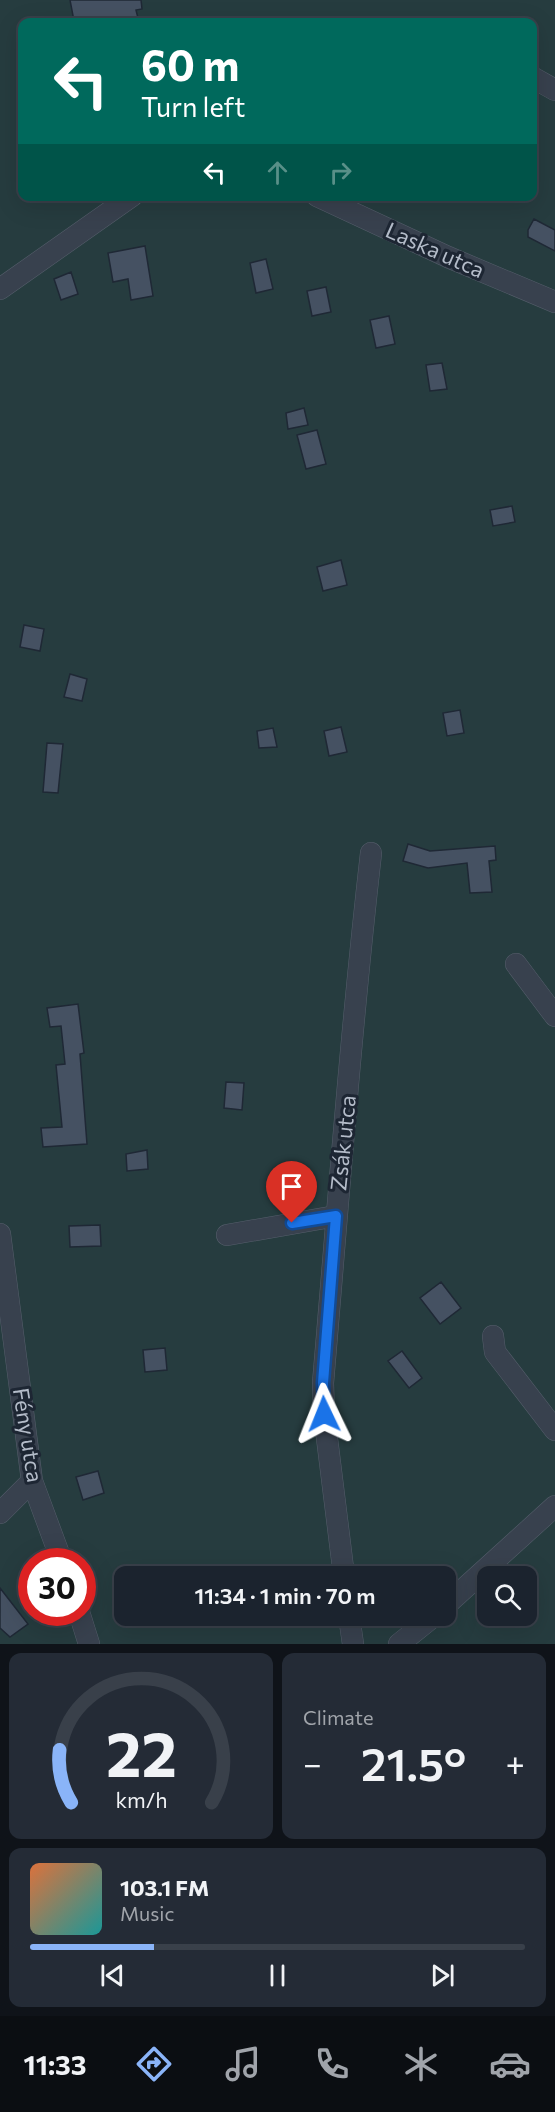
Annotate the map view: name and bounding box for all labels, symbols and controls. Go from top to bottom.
text: 60 m [141,38,240,90]
icon: left [42,42,120,120]
text: Turn left [141,90,245,123]
icon: left [198,156,231,189]
icon: ahead [261,156,294,189]
icon: right [324,156,357,189]
street label: Laska utca [382,216,489,283]
street label: Zsák utca [324,1094,361,1192]
pin [266,1161,317,1223]
icon: arrive [275,1170,308,1203]
position arrow [292,1382,356,1446]
street label: Fény utca [8,1386,49,1484]
speed limit sign: 30 [18,1548,96,1626]
map controls [477,1566,537,1626]
button: search [477,1566,537,1626]
text: 11:34 · 1 min · 70 m [195,1582,375,1609]
text: Climate [303,1705,373,1729]
text: 22 [105,1714,177,1790]
text: 21.5° [361,1735,466,1790]
text: − [303,1742,322,1783]
text: + [506,1742,525,1783]
text: km/h [115,1786,167,1812]
text: 103.1 FM [120,1874,209,1901]
text: Music [120,1901,174,1925]
icon: previous [96,1959,129,1992]
icon: pause [261,1959,294,1992]
icon: next [426,1959,459,1992]
icon: directions [133,2043,175,2085]
icon: music [222,2043,264,2085]
icon: phone [311,2043,353,2085]
icon: climate [400,2043,442,2085]
icon: car [489,2043,531,2085]
text: 11:33 [24,2048,86,2081]

